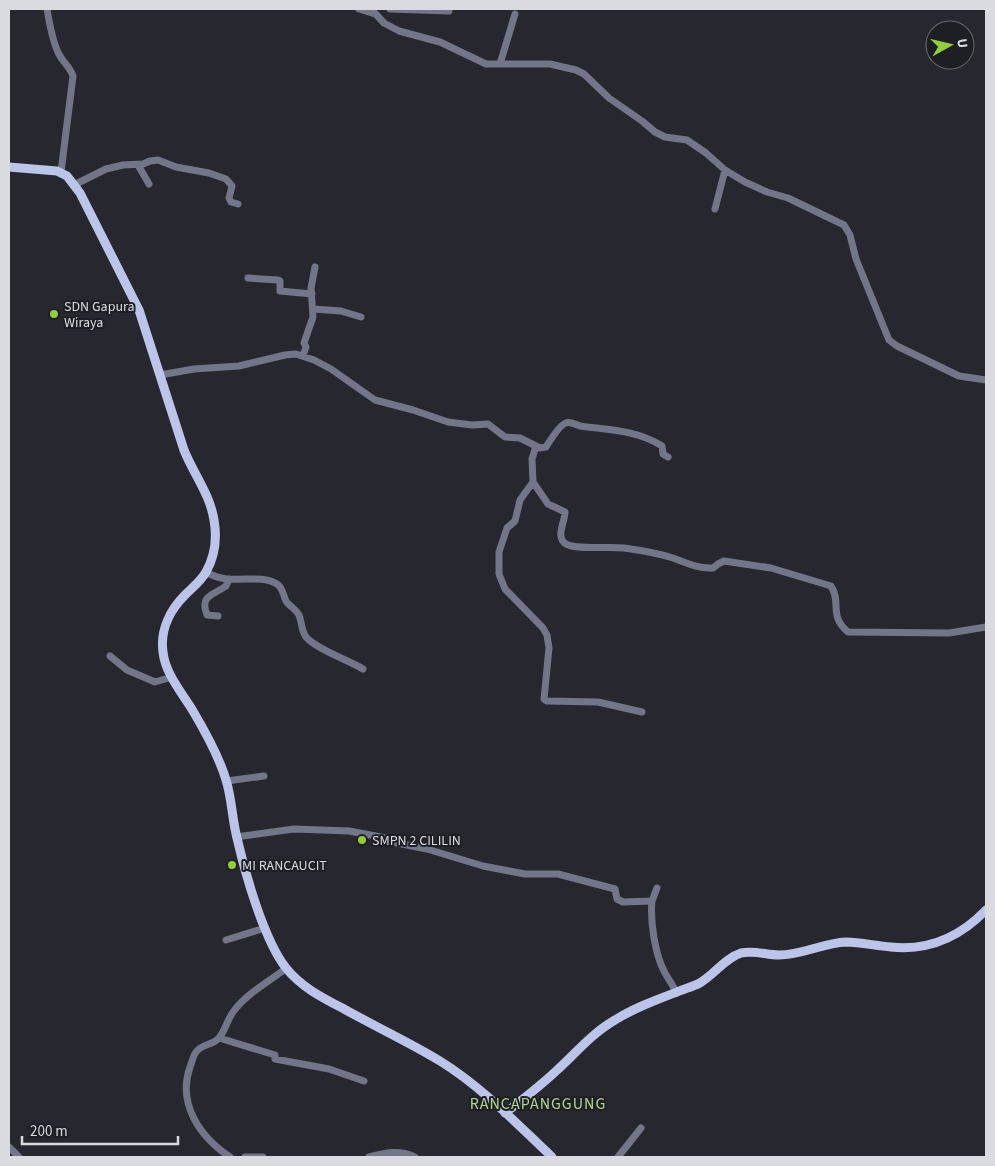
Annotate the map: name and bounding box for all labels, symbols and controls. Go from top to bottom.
north arrow [925,20,975,70]
text: U [951,37,972,49]
place label: SDN Gapura Wiraya [64,297,135,333]
marker: SDN Gapura Wiraya [48,308,60,320]
place label: SMPN 2 CILILIN [372,831,461,851]
marker: SMPN 2 CILILIN [356,834,368,846]
place label: MI RANCAUCIT [242,856,327,876]
marker: MI RANCAUCIT [226,859,238,871]
district label: RANCAPANGGUNG [470,1093,606,1115]
scale bar [22,1114,179,1146]
text: 200 m [30,1121,68,1142]

